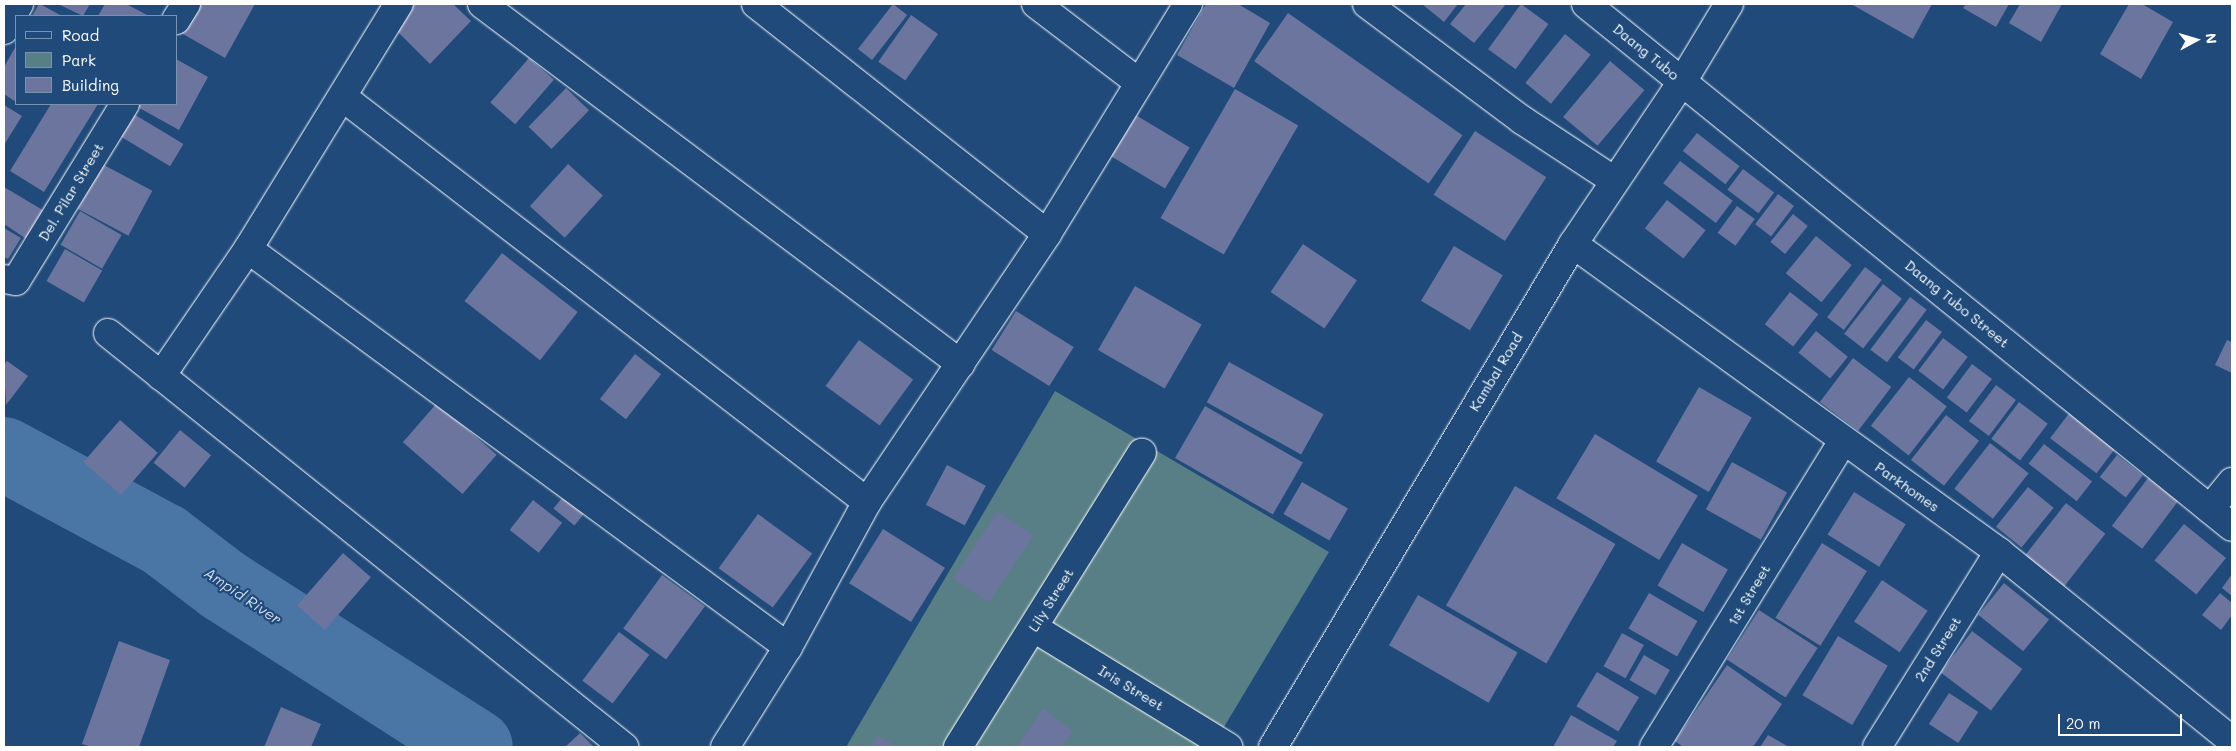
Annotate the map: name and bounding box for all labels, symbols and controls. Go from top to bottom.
legend [15,15,178,105]
north arrow [2171,15,2221,65]
street label: Daang Tubo [1610,20,1682,84]
text: Road [62,25,99,45]
text: N [2201,32,2221,45]
text: Park [62,50,96,70]
text: Building [62,75,119,95]
street label: Del. Pilar Street [35,140,107,244]
street label: Daang Tubo Street [1902,257,2012,351]
street label: Kambal Road [1466,330,1526,414]
street label: Parkhomes [1872,459,1942,515]
street label: 1st Street [1724,561,1774,629]
water label: Ampid River [201,564,285,628]
street label: Lily Street [1025,565,1077,635]
street label: 2nd Street [1911,613,1965,685]
street label: Iris Street [1095,662,1167,714]
scale bar [2061,704,2185,736]
text: 20 m [2066,713,2100,733]

